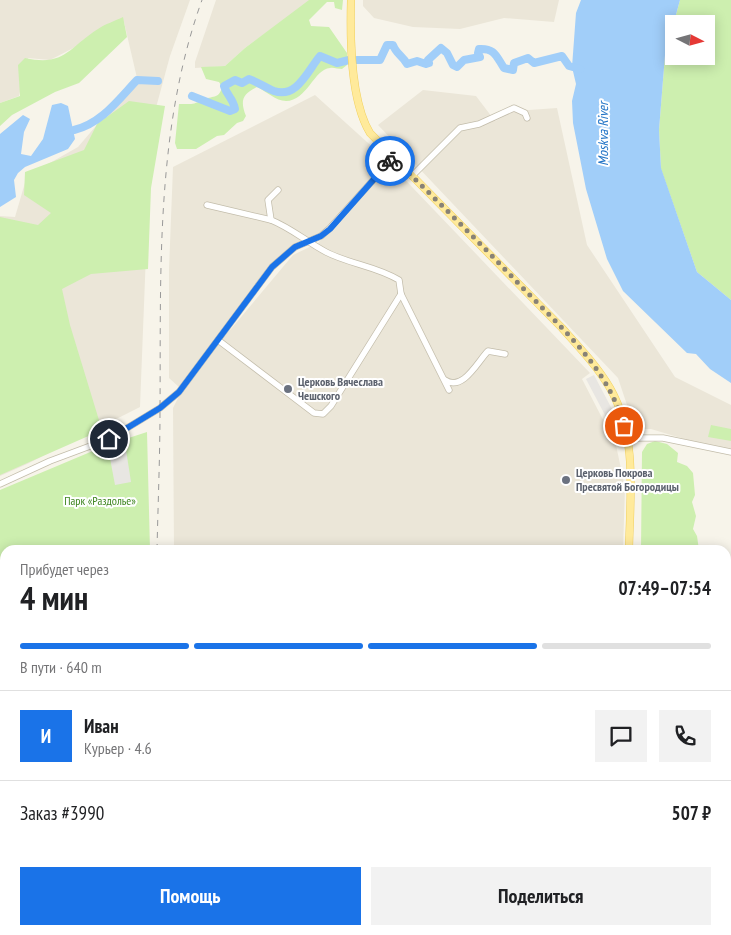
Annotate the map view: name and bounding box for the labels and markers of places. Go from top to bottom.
place label: Церковь Вячеслава Чешского [298,374,383,403]
marker: Церковь Вячеслава Чешского [282,383,294,395]
pin [603,405,645,447]
pin [88,418,130,460]
place label: Церковь Покрова Пресвятой Богородицы [576,465,679,494]
marker: Церковь Покрова Пресвятой Богородицы [560,474,572,486]

